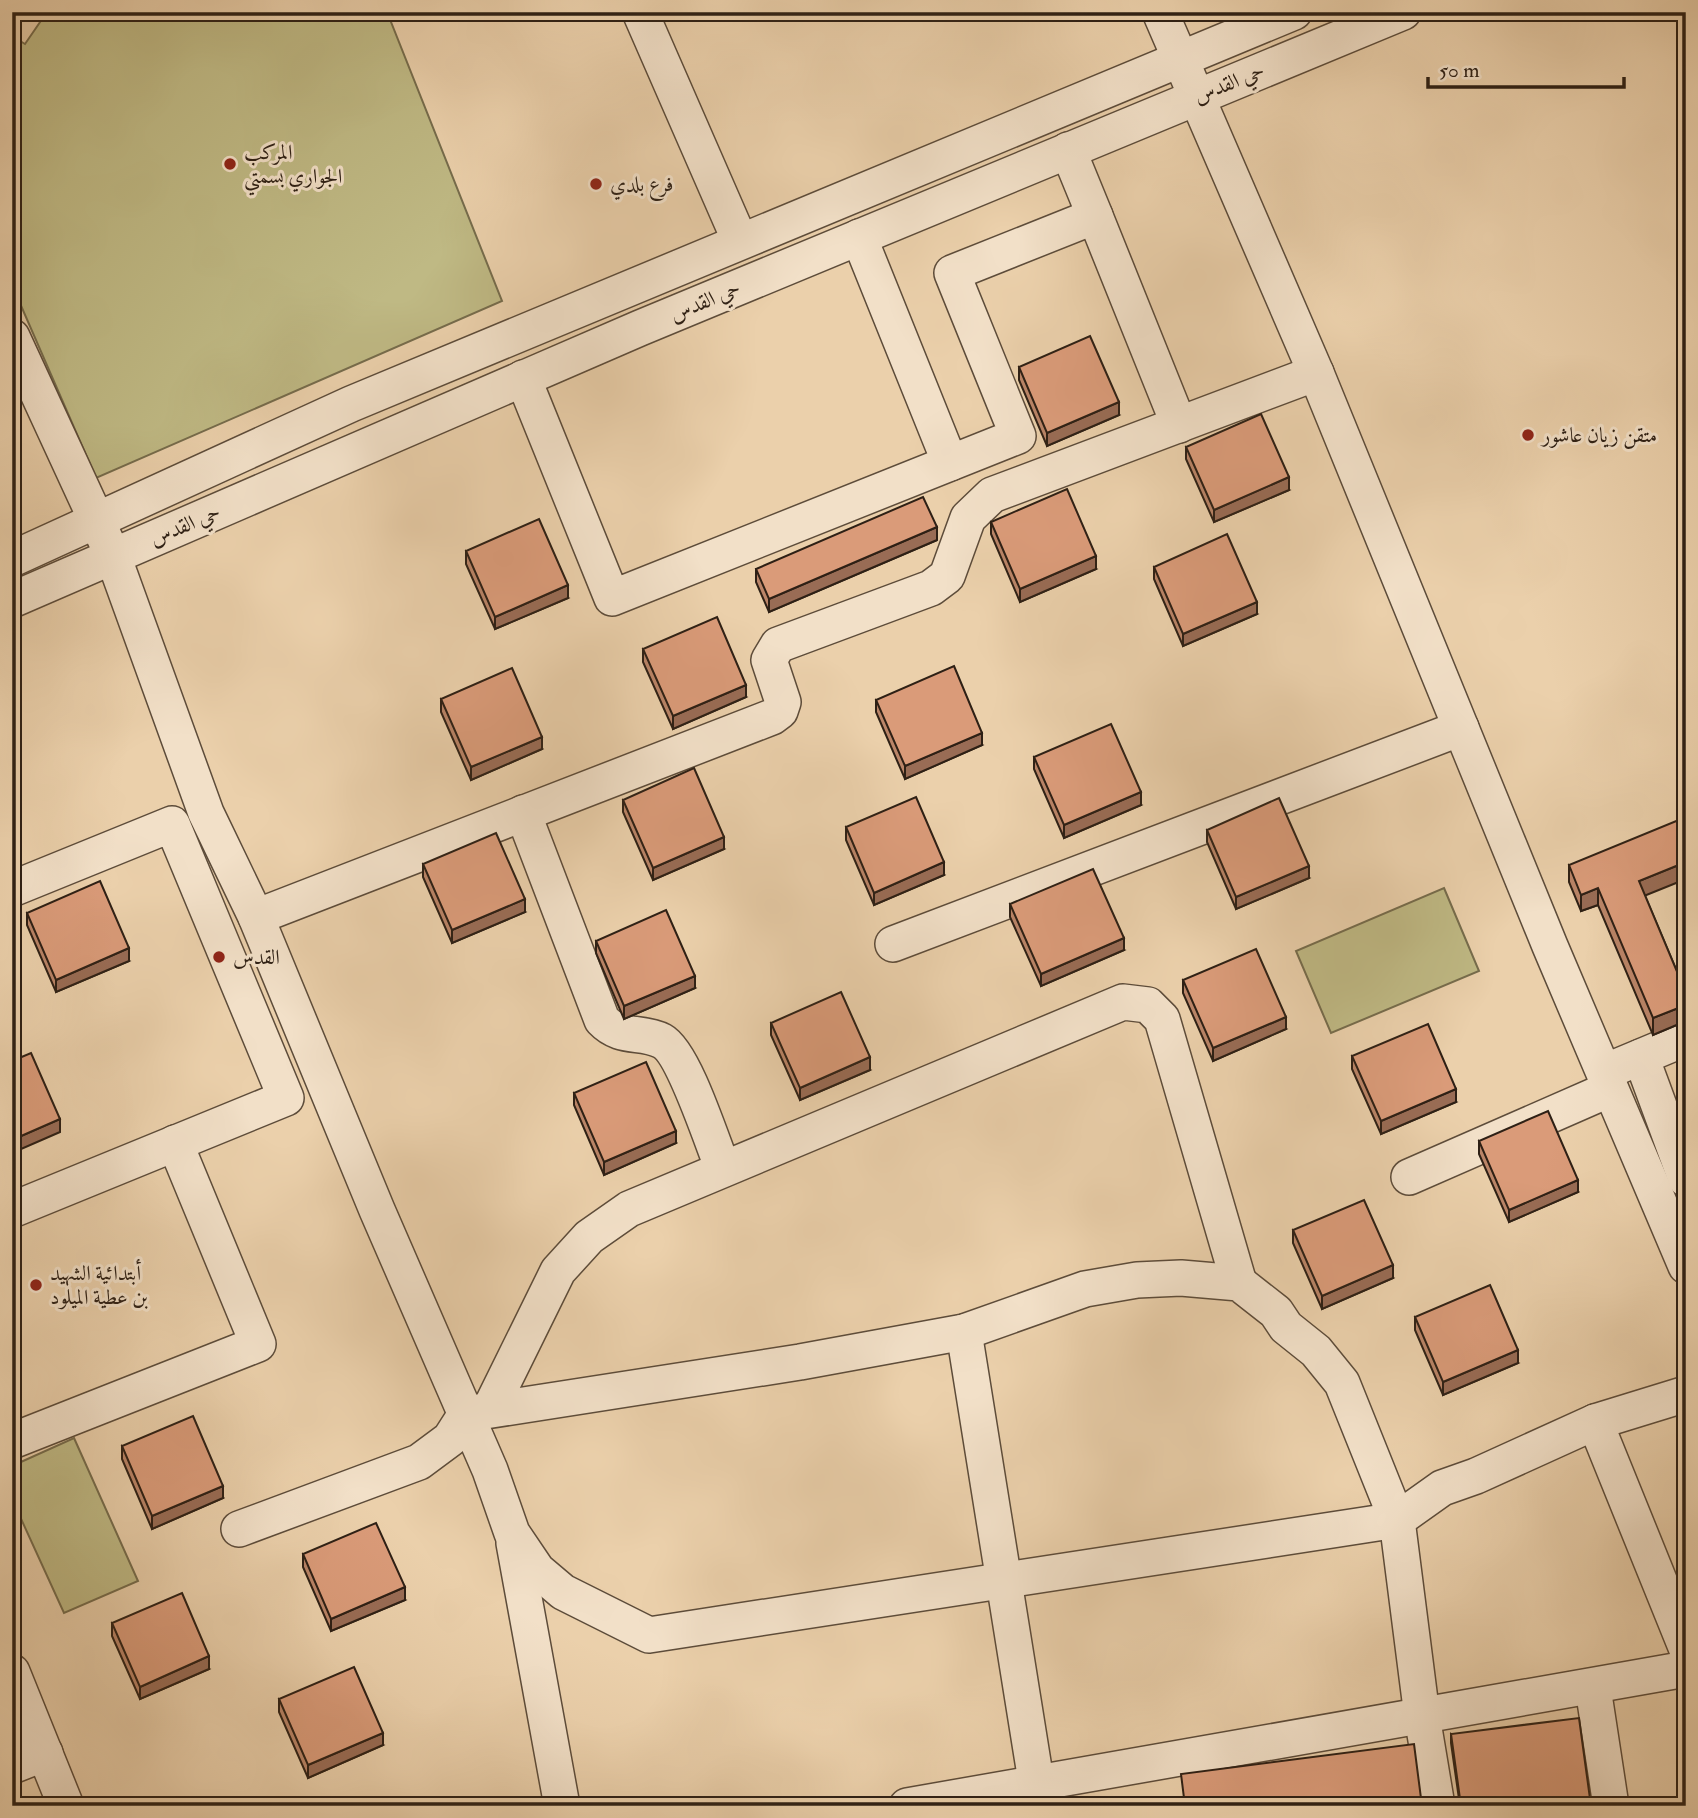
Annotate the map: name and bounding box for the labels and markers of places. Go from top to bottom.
place label: المركب الجواري بسمتي [244,139,342,196]
marker: المركب الجواري بسمتي [222,156,238,172]
place label: فرع بلدي [610,171,673,202]
marker: فرع بلدي [588,176,604,192]
place label: متقن زيان عاشور [1540,422,1657,449]
marker: متقن زيان عاشور [1520,427,1536,443]
place label: القدس [233,944,280,971]
marker: القدس [211,949,227,965]
place label: أبتدائية الشهيد بن عطية الميلود [50,1258,148,1311]
marker: أبتدائية الشهيد بن عطية الميلود [28,1277,44,1293]

